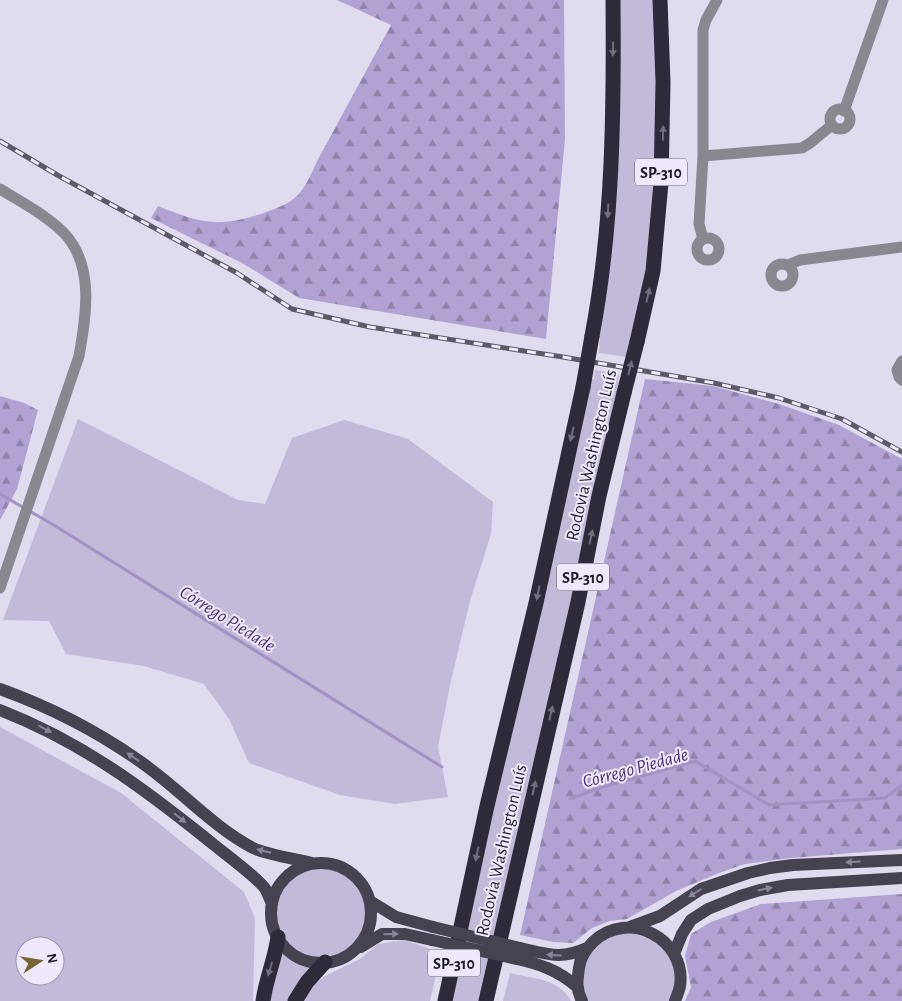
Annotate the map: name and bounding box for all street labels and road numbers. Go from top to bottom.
road number: SP-310 [635,158,687,186]
street label: Rodovia Washington Luís [563,368,620,543]
road number: SP-310 [557,564,609,590]
street label: Rodovia Washington Luís [473,763,530,938]
road number: SP-310 [428,950,480,976]

